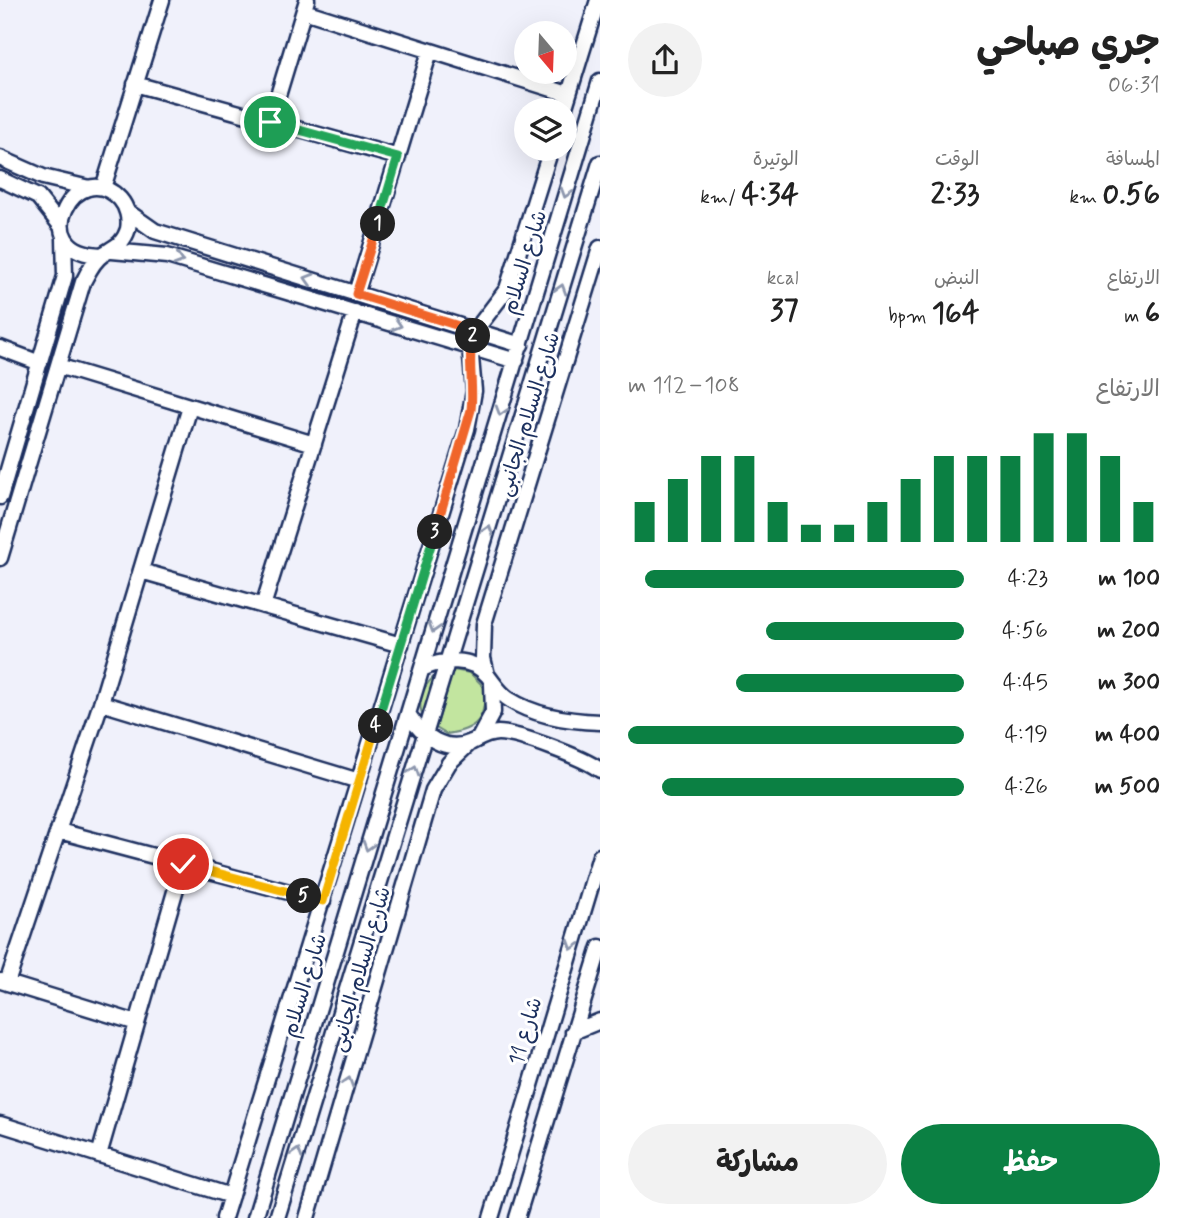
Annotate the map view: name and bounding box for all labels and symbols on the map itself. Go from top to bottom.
north arrow [514,21,578,84]
pin [240,92,300,152]
one-way arrow [560,187,575,199]
pin: 1 [360,206,396,242]
street label: شارع السلام [496,207,555,318]
one-way arrow [173,251,185,266]
one-way arrow [304,273,316,288]
one-way arrow [553,284,568,296]
one-way arrow [391,317,403,332]
pin: 2 [456,318,490,354]
street label: شارع السلام الجانبى [491,329,568,500]
one-way arrow [494,405,509,417]
pin: 3 [418,514,452,550]
one-way arrow [480,525,494,537]
one-way arrow [428,622,443,634]
pin: 4 [358,708,394,744]
one-way arrow [406,766,421,778]
pin [153,834,213,894]
one-way arrow [362,840,377,852]
pin: 5 [286,878,322,914]
street label: شارع السلام الجانبى [324,883,399,1055]
street label: شارع السلام [276,930,335,1041]
one-way arrow [566,938,581,950]
street label: شارع 11 [502,994,550,1069]
one-way arrow [339,1076,354,1088]
one-way arrow [289,1147,304,1159]

